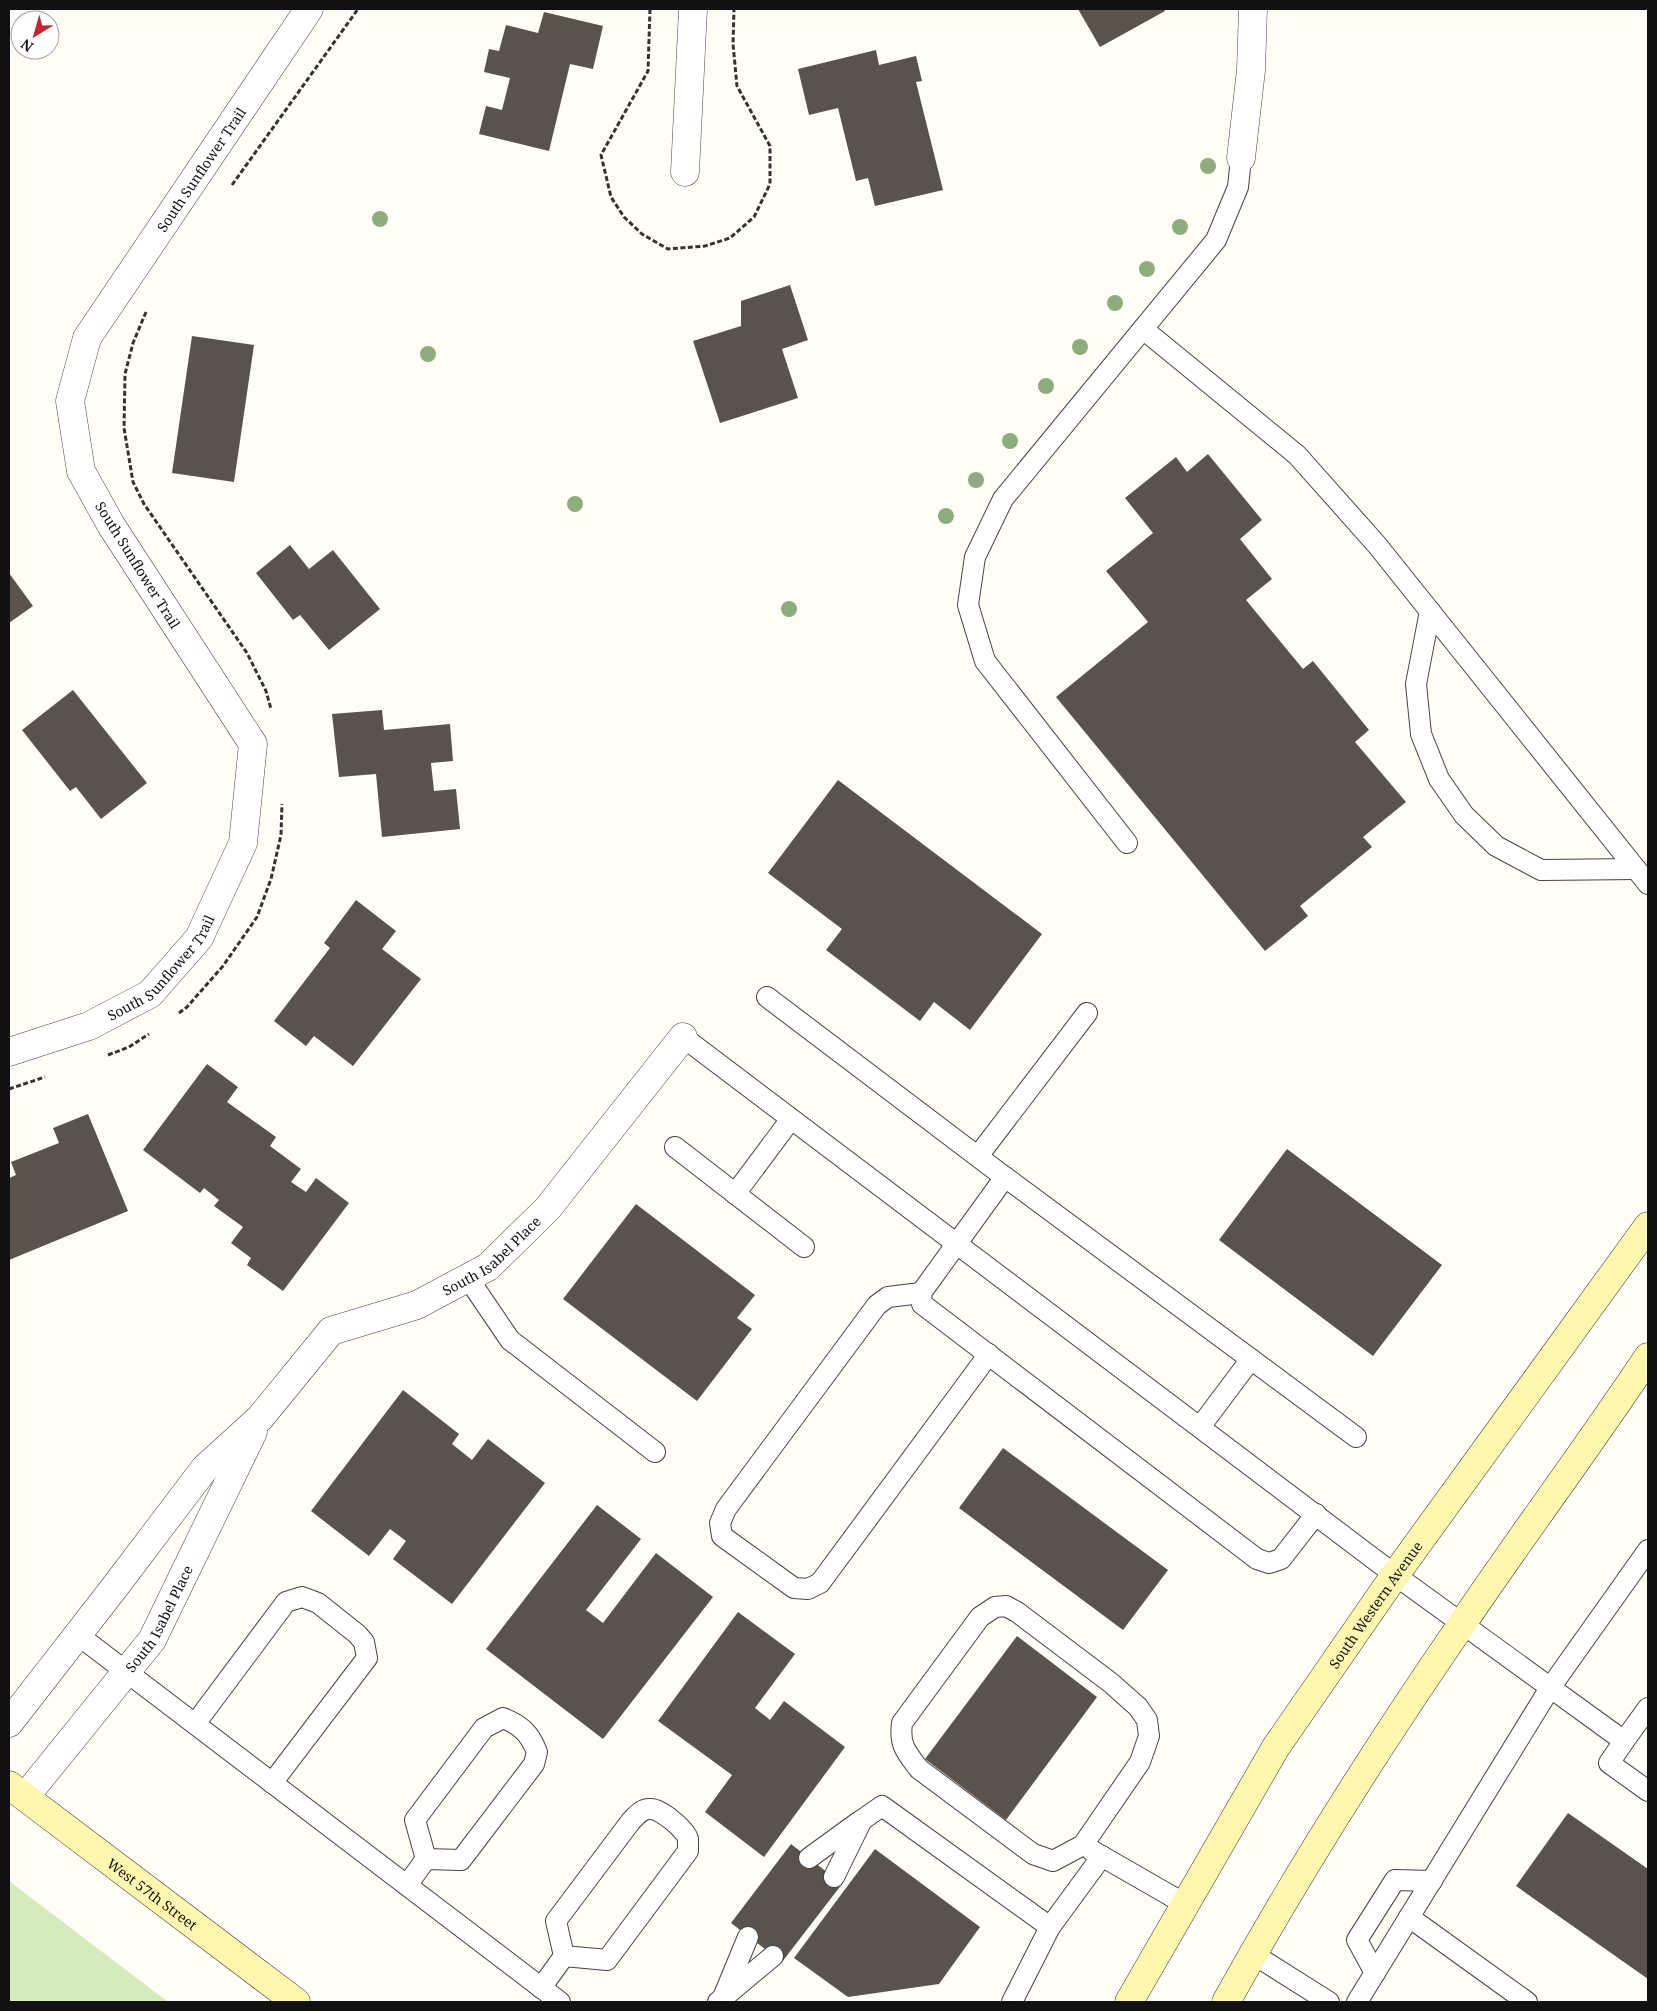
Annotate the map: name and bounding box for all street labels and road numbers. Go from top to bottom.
street label: South Sunflower Trail [152,103,250,235]
street label: South Sunflower Trail [91,498,185,633]
street label: South Sunflower Trail [104,911,218,1024]
street label: South Isabel Place [439,1211,544,1299]
street label: South Western Avenue [1324,1537,1426,1672]
street label: South Isabel Place [121,1562,197,1676]
street label: West 57th Street [104,1853,202,1934]

